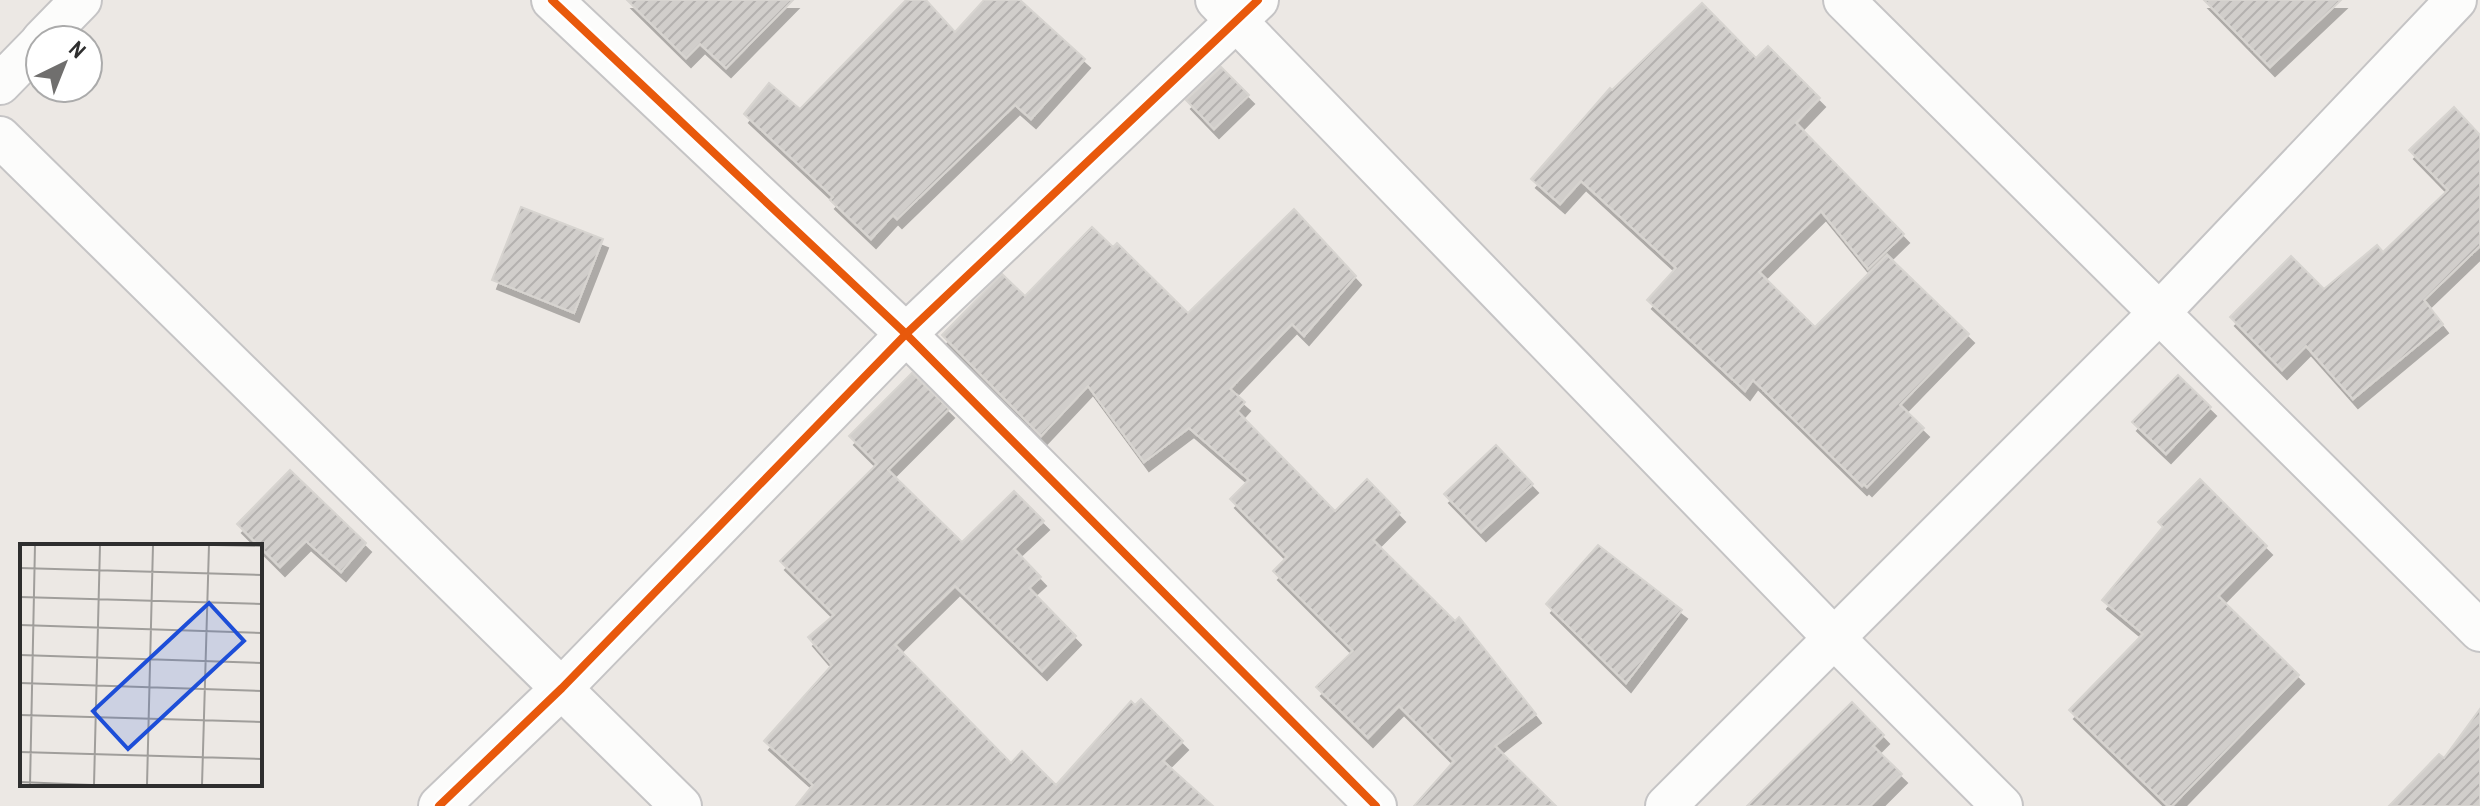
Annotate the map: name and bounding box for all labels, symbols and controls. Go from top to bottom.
north arrow [24,24,104,104]
text: N [63,34,93,65]
inset map [20,544,262,786]

